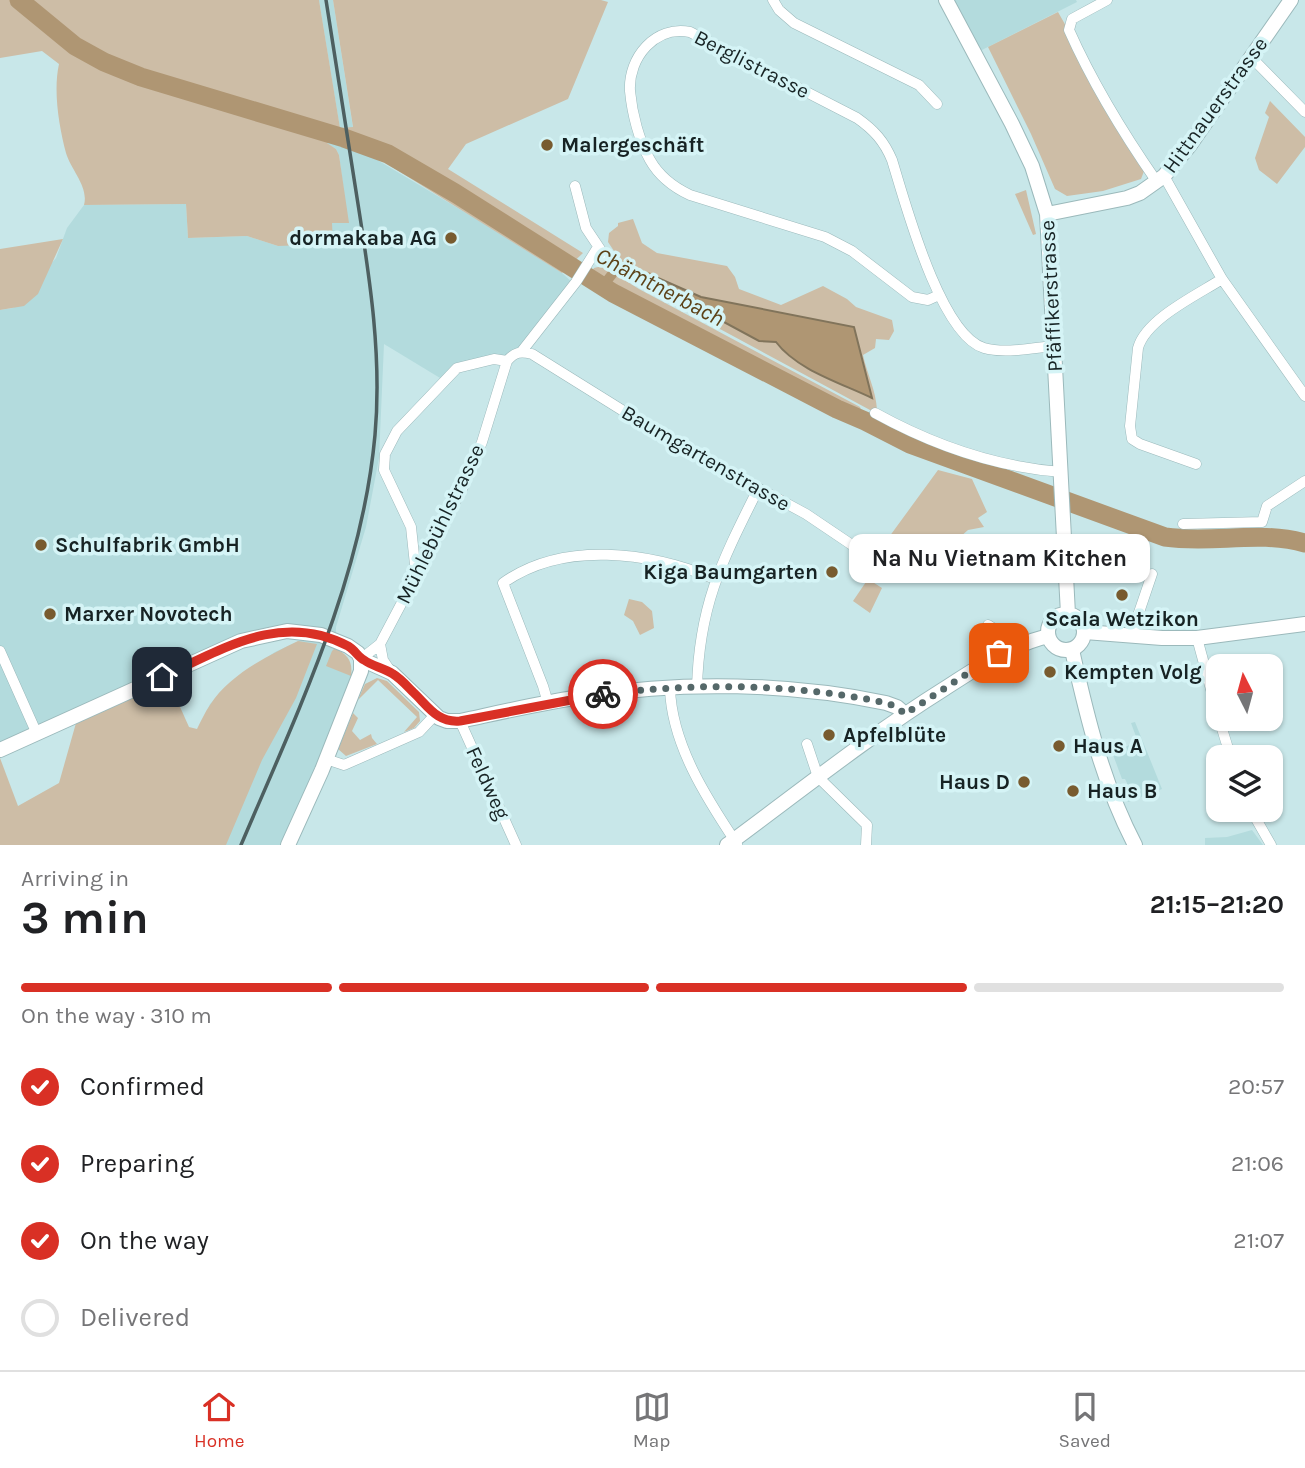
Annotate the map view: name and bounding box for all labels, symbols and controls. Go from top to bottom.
street label: Berglistrasse [690,25,814,103]
street label: Hittnauerstrasse [1158,32,1272,178]
place label: Malergeschäft [561,133,704,157]
marker: Malergeschäft [539,137,555,153]
street label: Pfäffikerstrasse [1035,219,1067,373]
place label: dormakaba AG [289,226,437,250]
marker: dormakaba AG [443,230,459,246]
water label: Chämtnerbach [591,242,729,332]
street label: Baumgartenstrasse [618,400,794,516]
street label: Mühlebühlstrasse [391,440,489,608]
place label: Schulfabrik GmbH [55,533,240,557]
callout: Na Nu Vietnam Kitchen [848,534,1150,583]
marker: Schulfabrik GmbH [33,537,49,553]
text: Na Nu Vietnam Kitchen [872,545,1127,572]
place label: Kiga Baumgarten [643,560,818,584]
marker: Kiga Baumgarten [824,564,840,580]
marker: Scala Wetzikon [1114,587,1130,603]
place label: Marxer Novotech [64,602,233,626]
marker: Marxer Novotech [42,606,58,622]
place label: Scala Wetzikon [1045,607,1199,631]
pin [969,623,1029,683]
icon: bag [980,634,1018,672]
pin [132,647,192,707]
north arrow [1206,654,1283,732]
map controls [1206,654,1283,822]
icon: home [143,658,181,696]
courier [568,659,638,729]
place label: Kempten Volg [1064,660,1202,684]
marker: Kempten Volg [1042,664,1058,680]
icon: bike [584,675,622,713]
place label: Apfelblüte [843,723,946,747]
marker: Apfelblüte [821,727,837,743]
place label: Haus A [1073,734,1143,758]
marker: Haus A [1051,738,1067,754]
street label: Feldweg [461,743,515,823]
button: layers [1206,745,1283,822]
place label: Haus D [939,770,1010,794]
marker: Haus D [1016,774,1032,790]
place label: Haus B [1087,779,1157,803]
marker: Haus B [1065,783,1081,799]
text: Arriving in [21,865,129,892]
text: 21:15–21:20 [1150,889,1284,920]
text: 3 min [21,891,149,945]
text: On the way · 310 m [21,1002,212,1029]
icon: check [21,1068,59,1106]
text: Confirmed [80,1071,205,1102]
text: 20:57 [1228,1073,1284,1100]
icon: check [21,1145,59,1183]
text: Preparing [80,1148,194,1179]
text: 21:06 [1231,1150,1284,1177]
icon: check [21,1222,59,1260]
text: On the way [80,1225,209,1256]
text: 21:07 [1233,1227,1284,1254]
text: Delivered [80,1302,190,1333]
tab: Home [194,1388,245,1452]
tab: Map [633,1388,671,1452]
tab: Saved [1059,1388,1111,1452]

